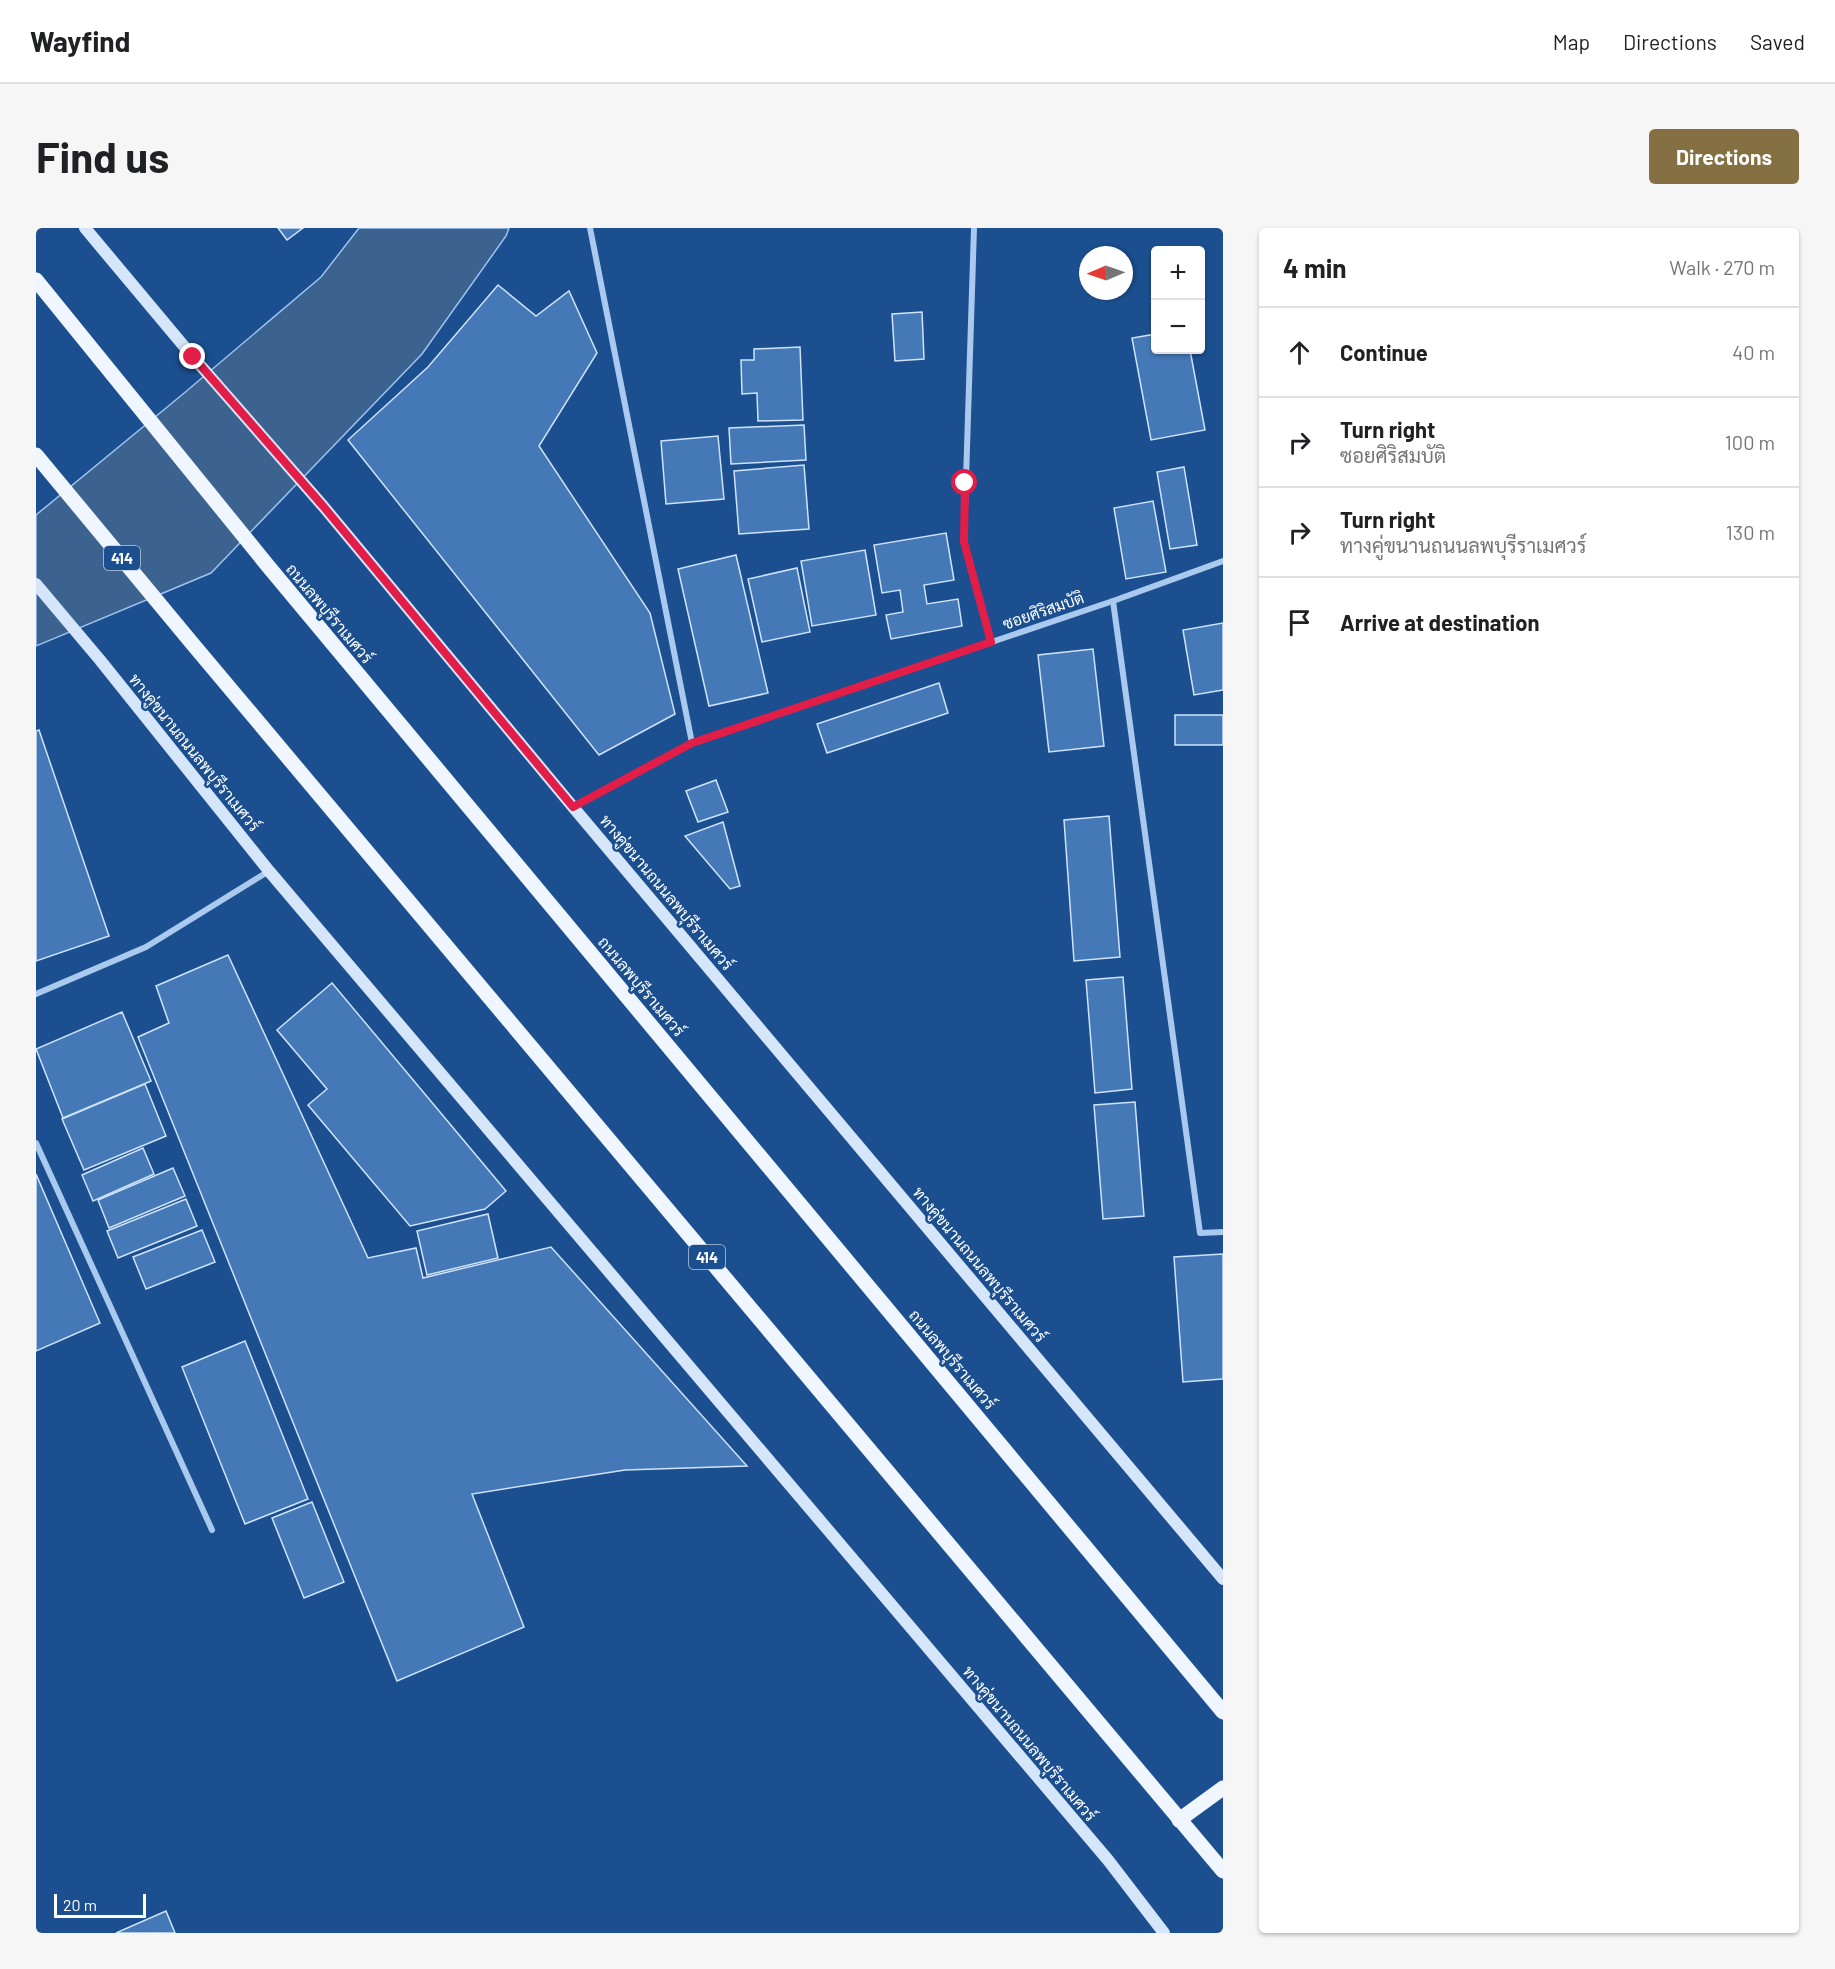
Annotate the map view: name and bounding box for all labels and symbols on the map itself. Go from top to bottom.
north arrow [1079,246,1133,300]
route end [179,343,205,369]
route start [951,469,977,495]
road number: 414 [104,546,140,570]
street label: ถนนลพบุรีราเมศวร์ [280,558,379,669]
street label: ซอยศิริสมบัติ [1000,587,1086,633]
street label: ทางคู่ขนานถนนลพบุรีราเมศวร์ [123,668,266,837]
street label: ทางคู่ขนานถนนลพบุรีราเมศวร์ [594,809,739,976]
street label: ถนนลพบุรีราเมศวร์ [592,931,691,1042]
street label: ทางคู่ขนานถนนลพบุรีราเมศวร์ [907,1181,1052,1348]
road number: 414 [689,1245,725,1269]
street label: ถนนลพบุรีราเมศวร์ [903,1304,1002,1415]
street label: ทางคู่ขนานถนนลพบุรีราเมศวร์ [957,1660,1102,1827]
scale bar [54,1891,146,1918]

